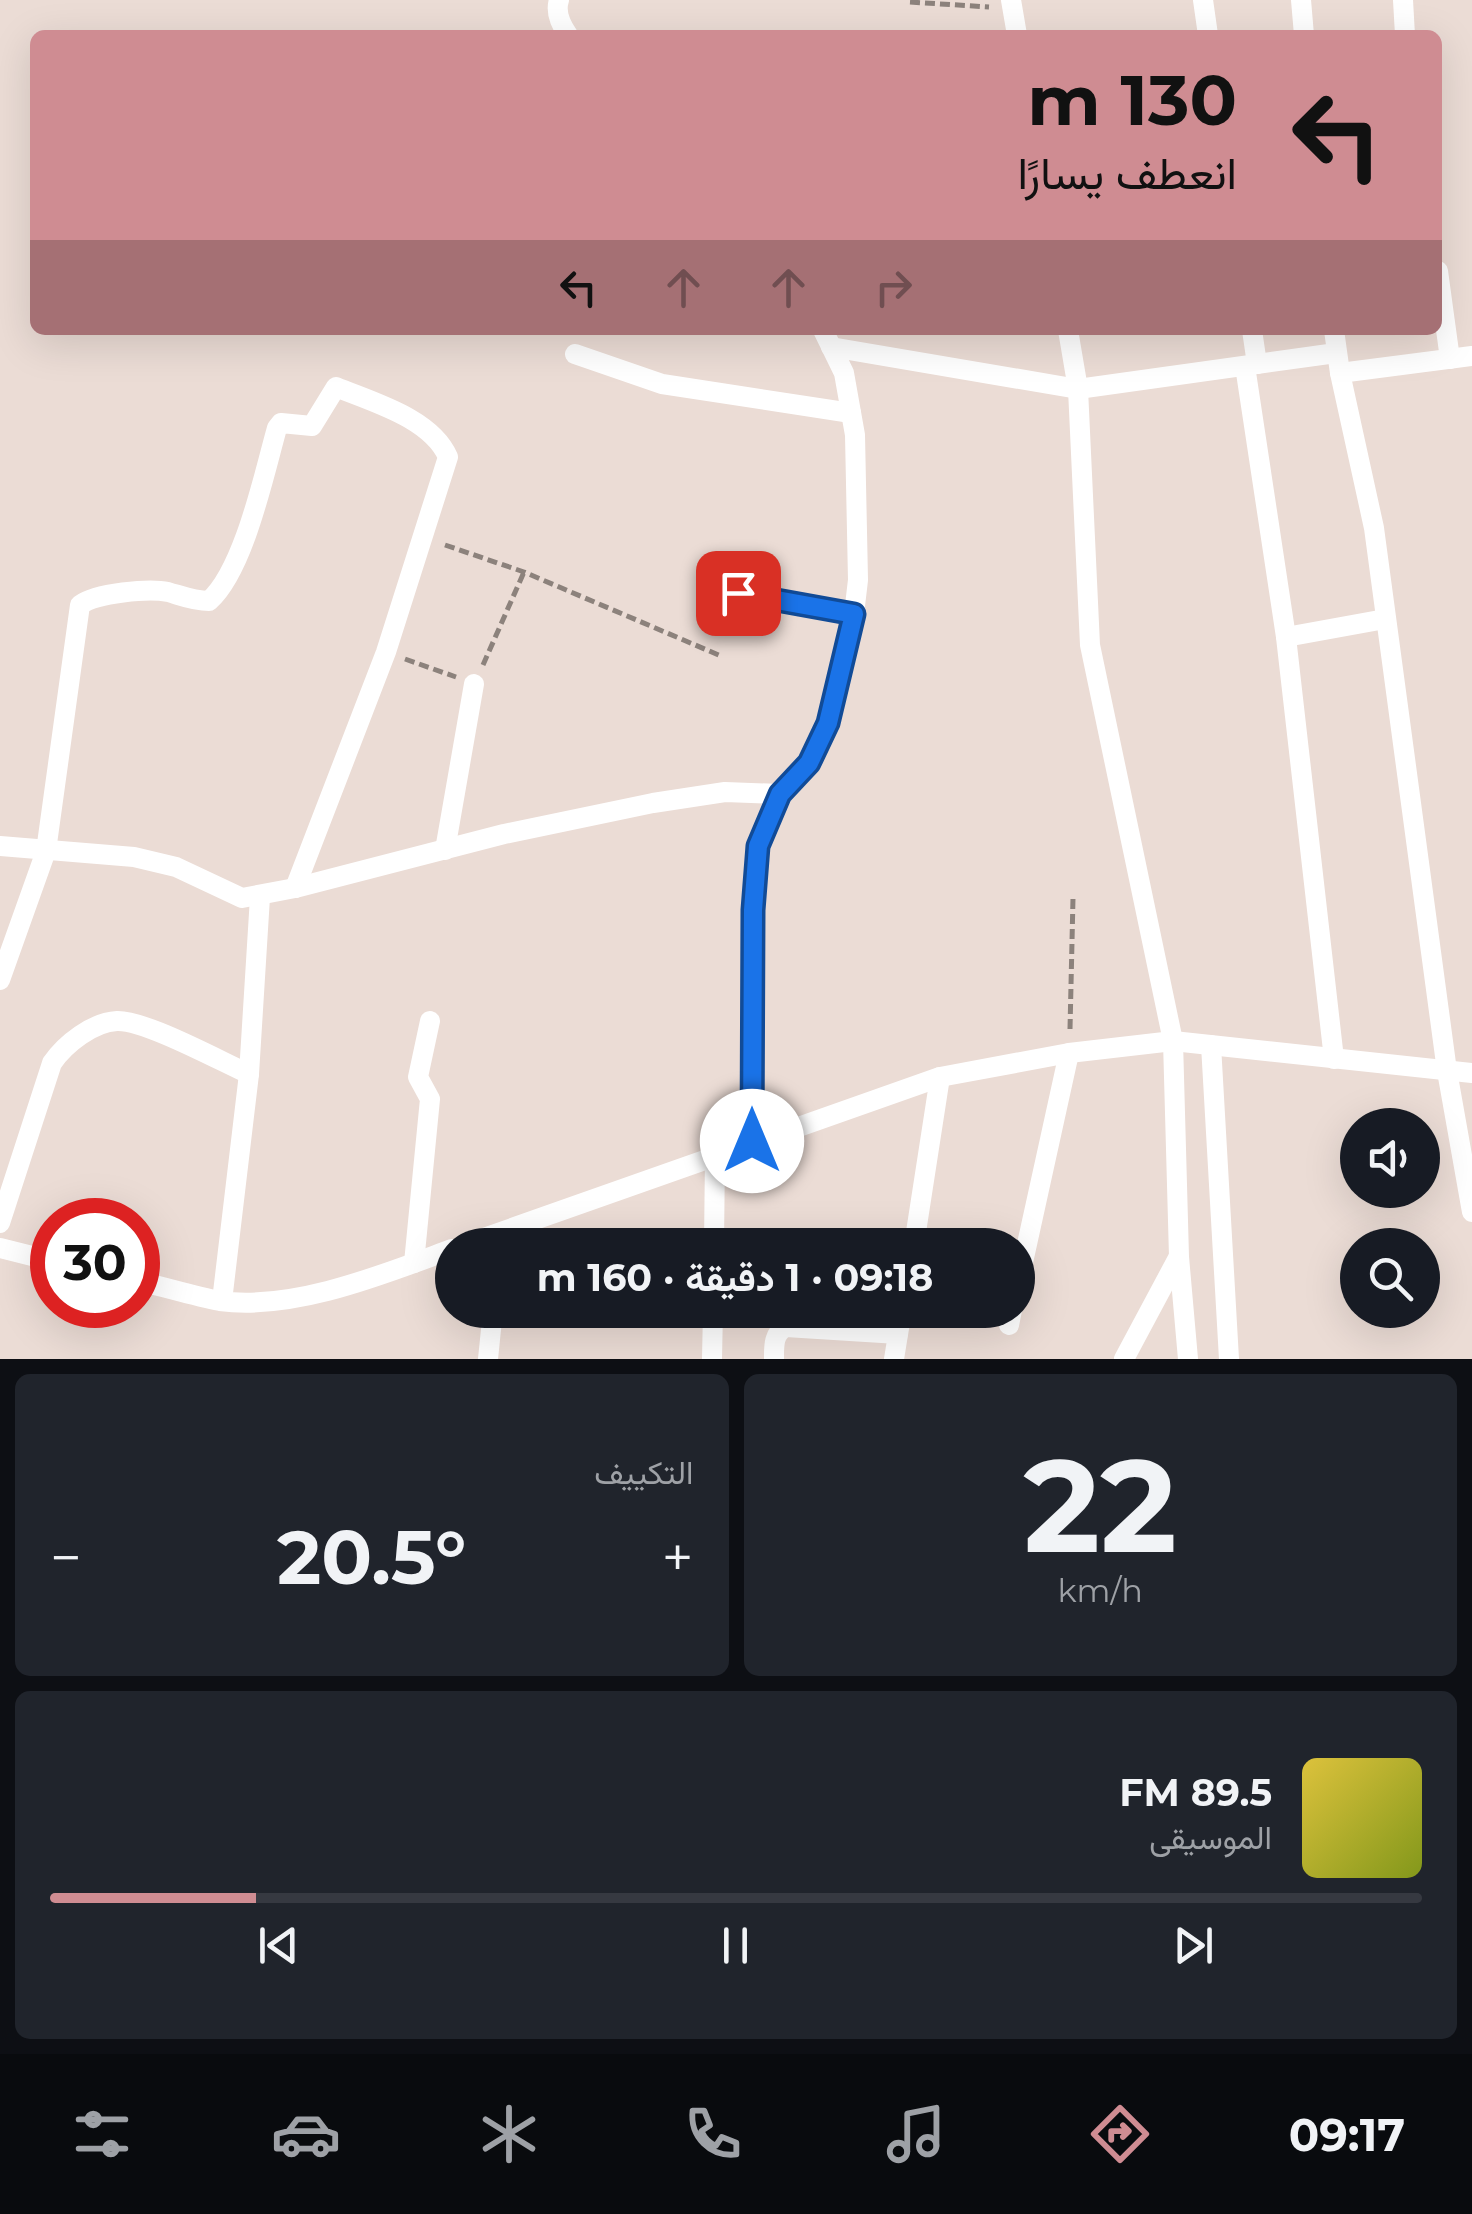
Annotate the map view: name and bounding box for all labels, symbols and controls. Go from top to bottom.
text: 130 m [1027,57,1237,143]
icon: left [1272,70,1402,200]
text: انعطف يسارًا [1017,145,1237,200]
icon: left [551,260,606,315]
icon: ahead [656,260,711,315]
icon: ahead [761,260,816,315]
icon: right [866,260,921,315]
pin [696,551,781,636]
icon: arrive [711,566,766,621]
position arrow [700,1089,804,1193]
map controls [1340,1108,1440,1328]
button: sound [1340,1108,1440,1208]
speed limit sign: 30 [30,1198,160,1328]
button: search [1340,1228,1440,1328]
text: 09:18 · 1 دقيقة · 160 m [537,1254,933,1301]
text: 22 [1024,1426,1177,1585]
text: التكييف [594,1453,694,1492]
text: 20.5° [277,1511,466,1603]
text: − [50,1524,82,1591]
text: + [662,1524,693,1591]
text: km/h [1058,1571,1143,1610]
text: 89.5 FM [1119,1769,1272,1816]
text: الموسيقى [1149,1818,1272,1857]
icon: previous [251,1918,306,1973]
icon: pause [708,1918,763,1973]
icon: next [1166,1918,1221,1973]
icon: filters [67,2099,137,2169]
icon: car [271,2099,341,2169]
icon: climate [474,2099,544,2169]
icon: phone [678,2099,748,2169]
icon: music [881,2099,951,2169]
icon: directions [1085,2099,1155,2169]
text: 09:17 [1289,2107,1405,2162]

